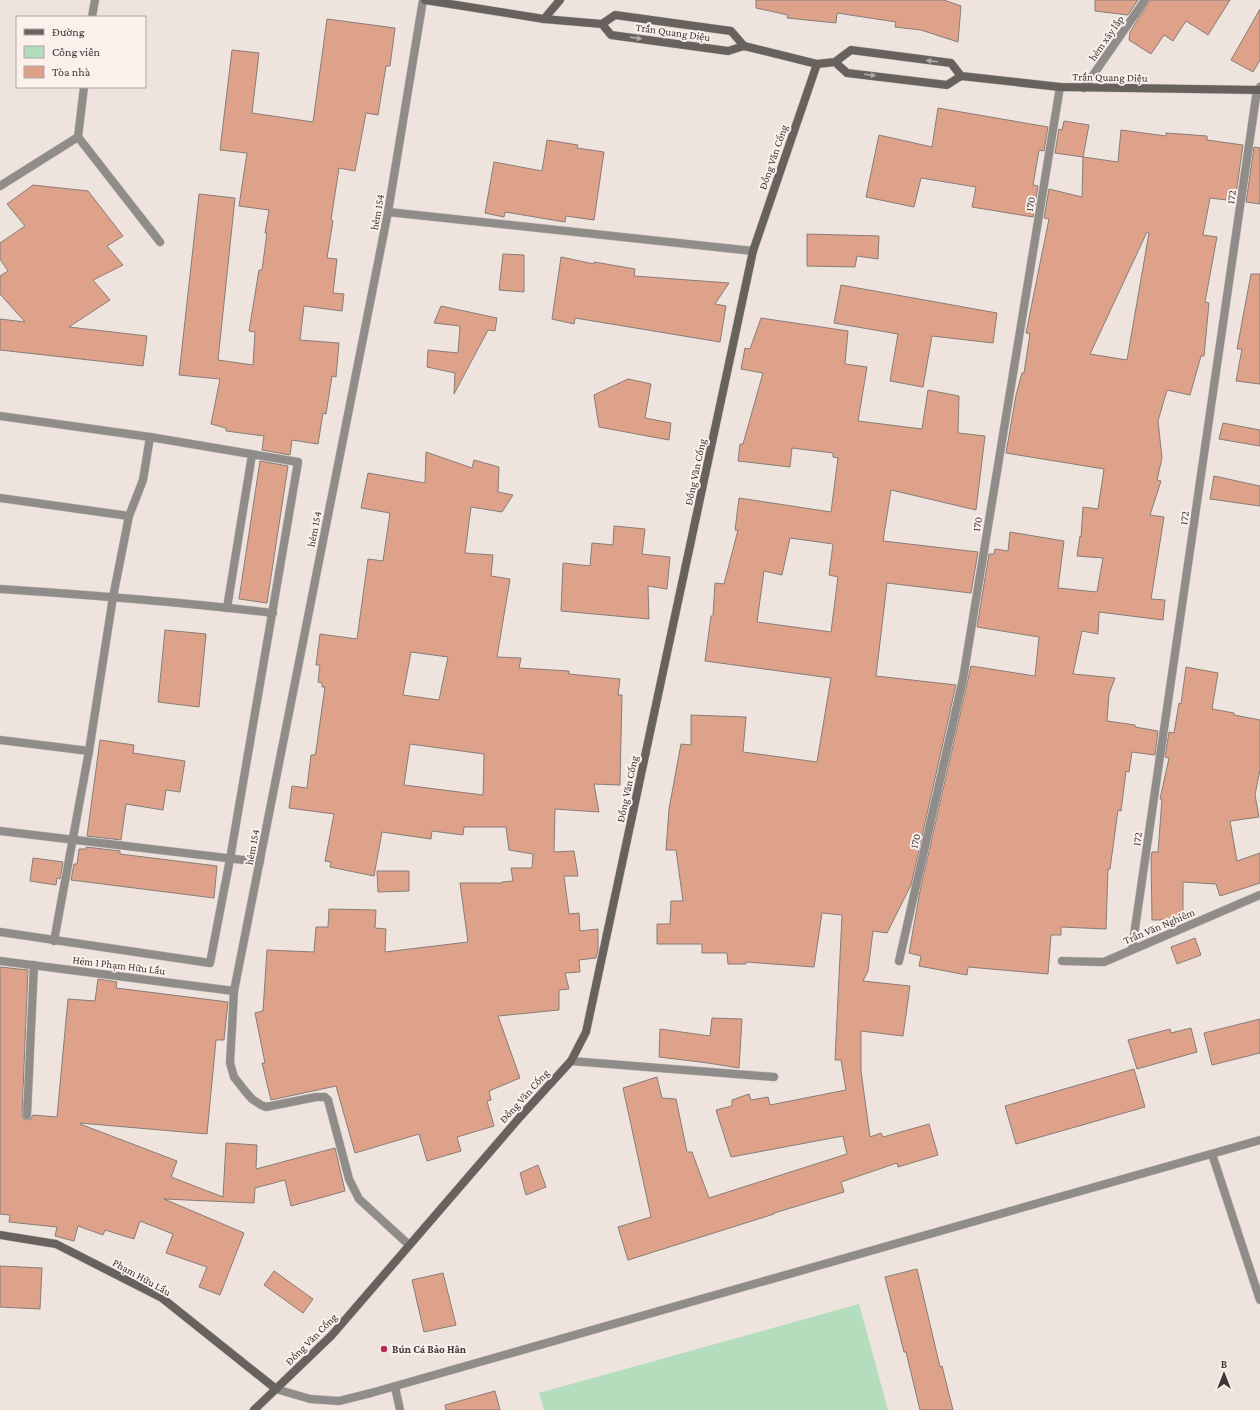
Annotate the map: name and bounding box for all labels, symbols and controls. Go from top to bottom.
street label: hẻm xây lắp [1086,13,1127,64]
legend [16,16,146,88]
street label: Trần Quang Diệu [635,21,711,44]
text: Đường [52,25,85,39]
one-way arrow [630,35,642,41]
text: Công viên [52,45,100,59]
one-way arrow [926,57,938,64]
text: Tòa nhà [52,65,91,79]
street label: Trần Quang Diệu [1072,70,1148,85]
one-way arrow [864,72,876,79]
street label: Đồng Văn Cống [756,122,791,191]
street label: 172 [1224,189,1238,205]
street label: hẻm 154 [368,193,386,231]
street label: 170 [1023,196,1037,212]
street label: Đồng Văn Cống [682,437,709,507]
street label: hẻm 154 [305,510,323,548]
street label: 172 [1177,510,1191,526]
street label: 170 [970,516,984,532]
street label: Đồng Văn Cống [614,754,641,824]
street label: hẻm 154 [243,828,261,866]
street label: 172 [1130,831,1144,847]
street label: 170 [907,832,923,850]
street label: Trần Văn Nghiêm [1121,905,1197,947]
street label: Hẻm 1 Phạm Hữu Lầu [72,953,166,978]
street label: Đồng Văn Cống [497,1066,552,1126]
street label: Phạm Hữu Lầu [110,1256,173,1299]
street label: Đồng Văn Cống [283,1310,340,1368]
place label: Bún Cá Bảo Hân [392,1343,467,1355]
marker: Bún Cá Bảo Hân [379,1344,389,1354]
north arrow [1204,1354,1244,1394]
text: B [1221,1358,1228,1370]

